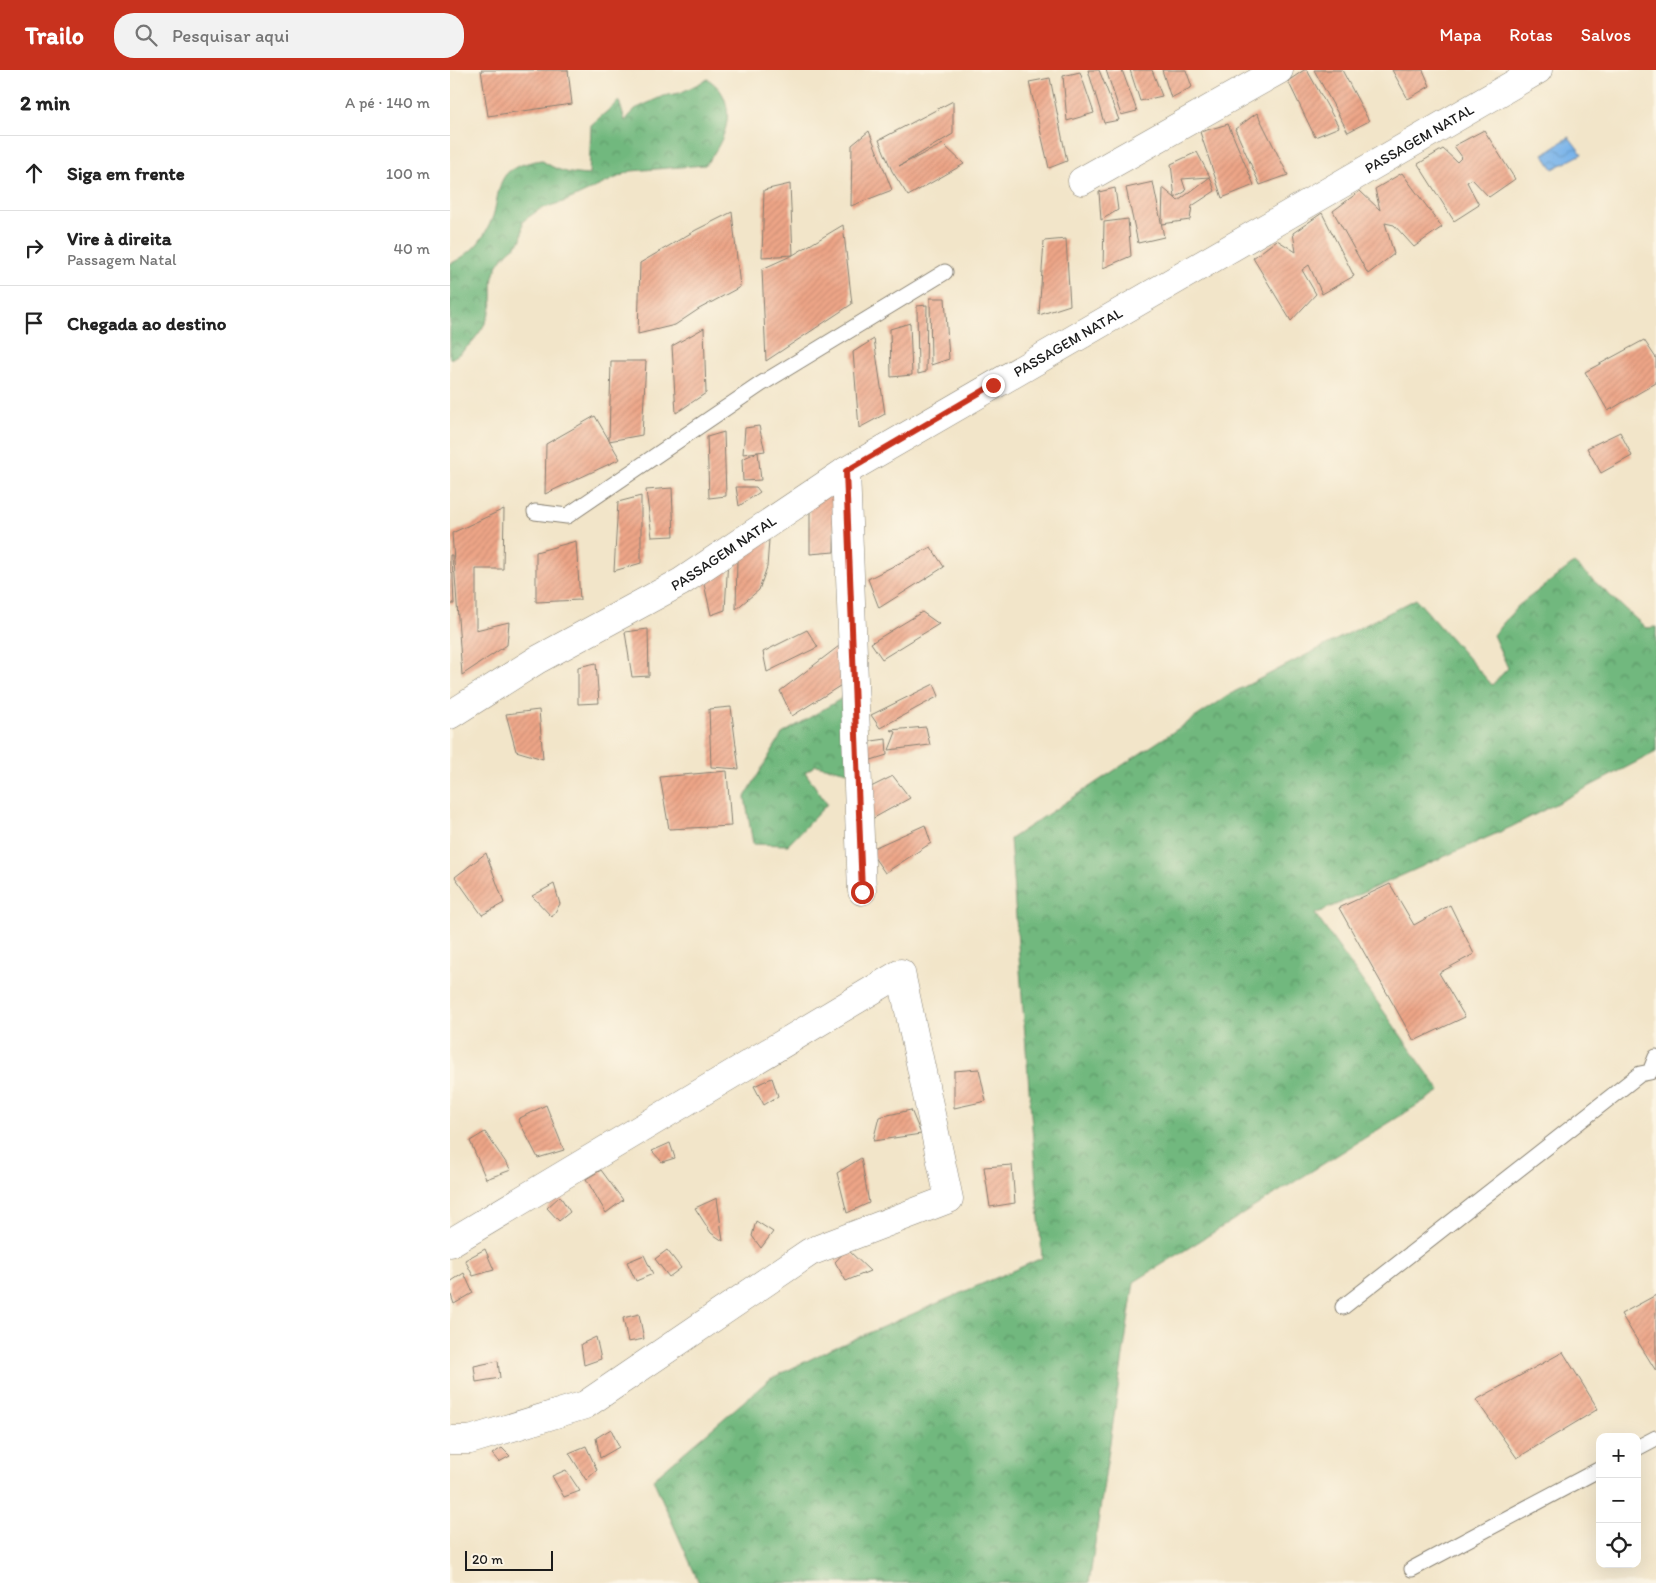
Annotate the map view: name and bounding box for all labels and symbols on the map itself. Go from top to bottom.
street label: PASSAGEM NATAL [1362,100,1477,177]
street label: PASSAGEM NATAL [1010,304,1126,381]
route end [982,374,1005,397]
street label: PASSAGEM NATAL [668,511,780,595]
route start [851,881,874,904]
scale bar [465,1548,552,1571]

